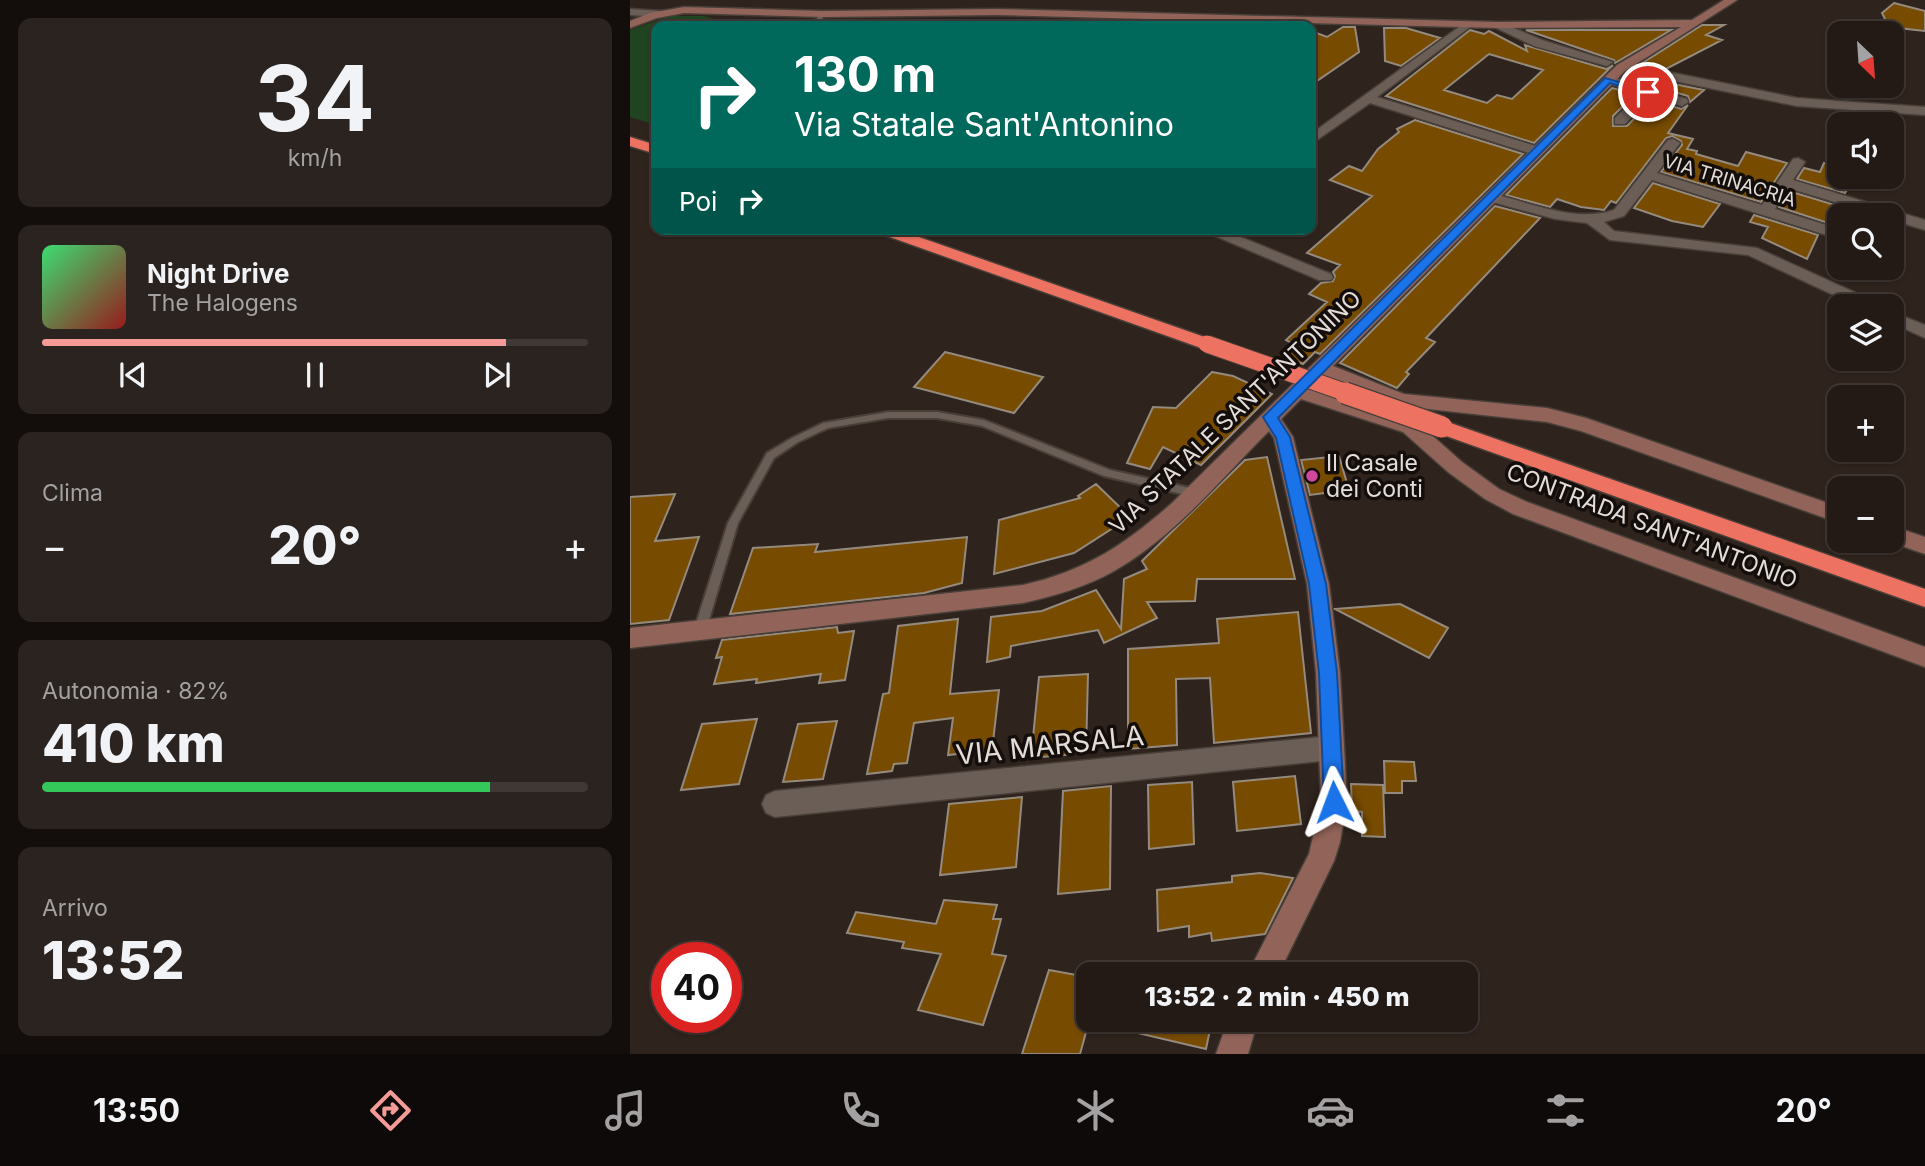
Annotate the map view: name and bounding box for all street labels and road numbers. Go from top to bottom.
street label: VIA TRINACRIA [1661,149,1799,212]
street label: VIA STATALE SANT'ANTONINO [1103,284,1367,540]
street label: CONTRADA SANT'ANTONIO [1503,458,1801,594]
street label: VIA MARSALA [954,718,1146,772]

